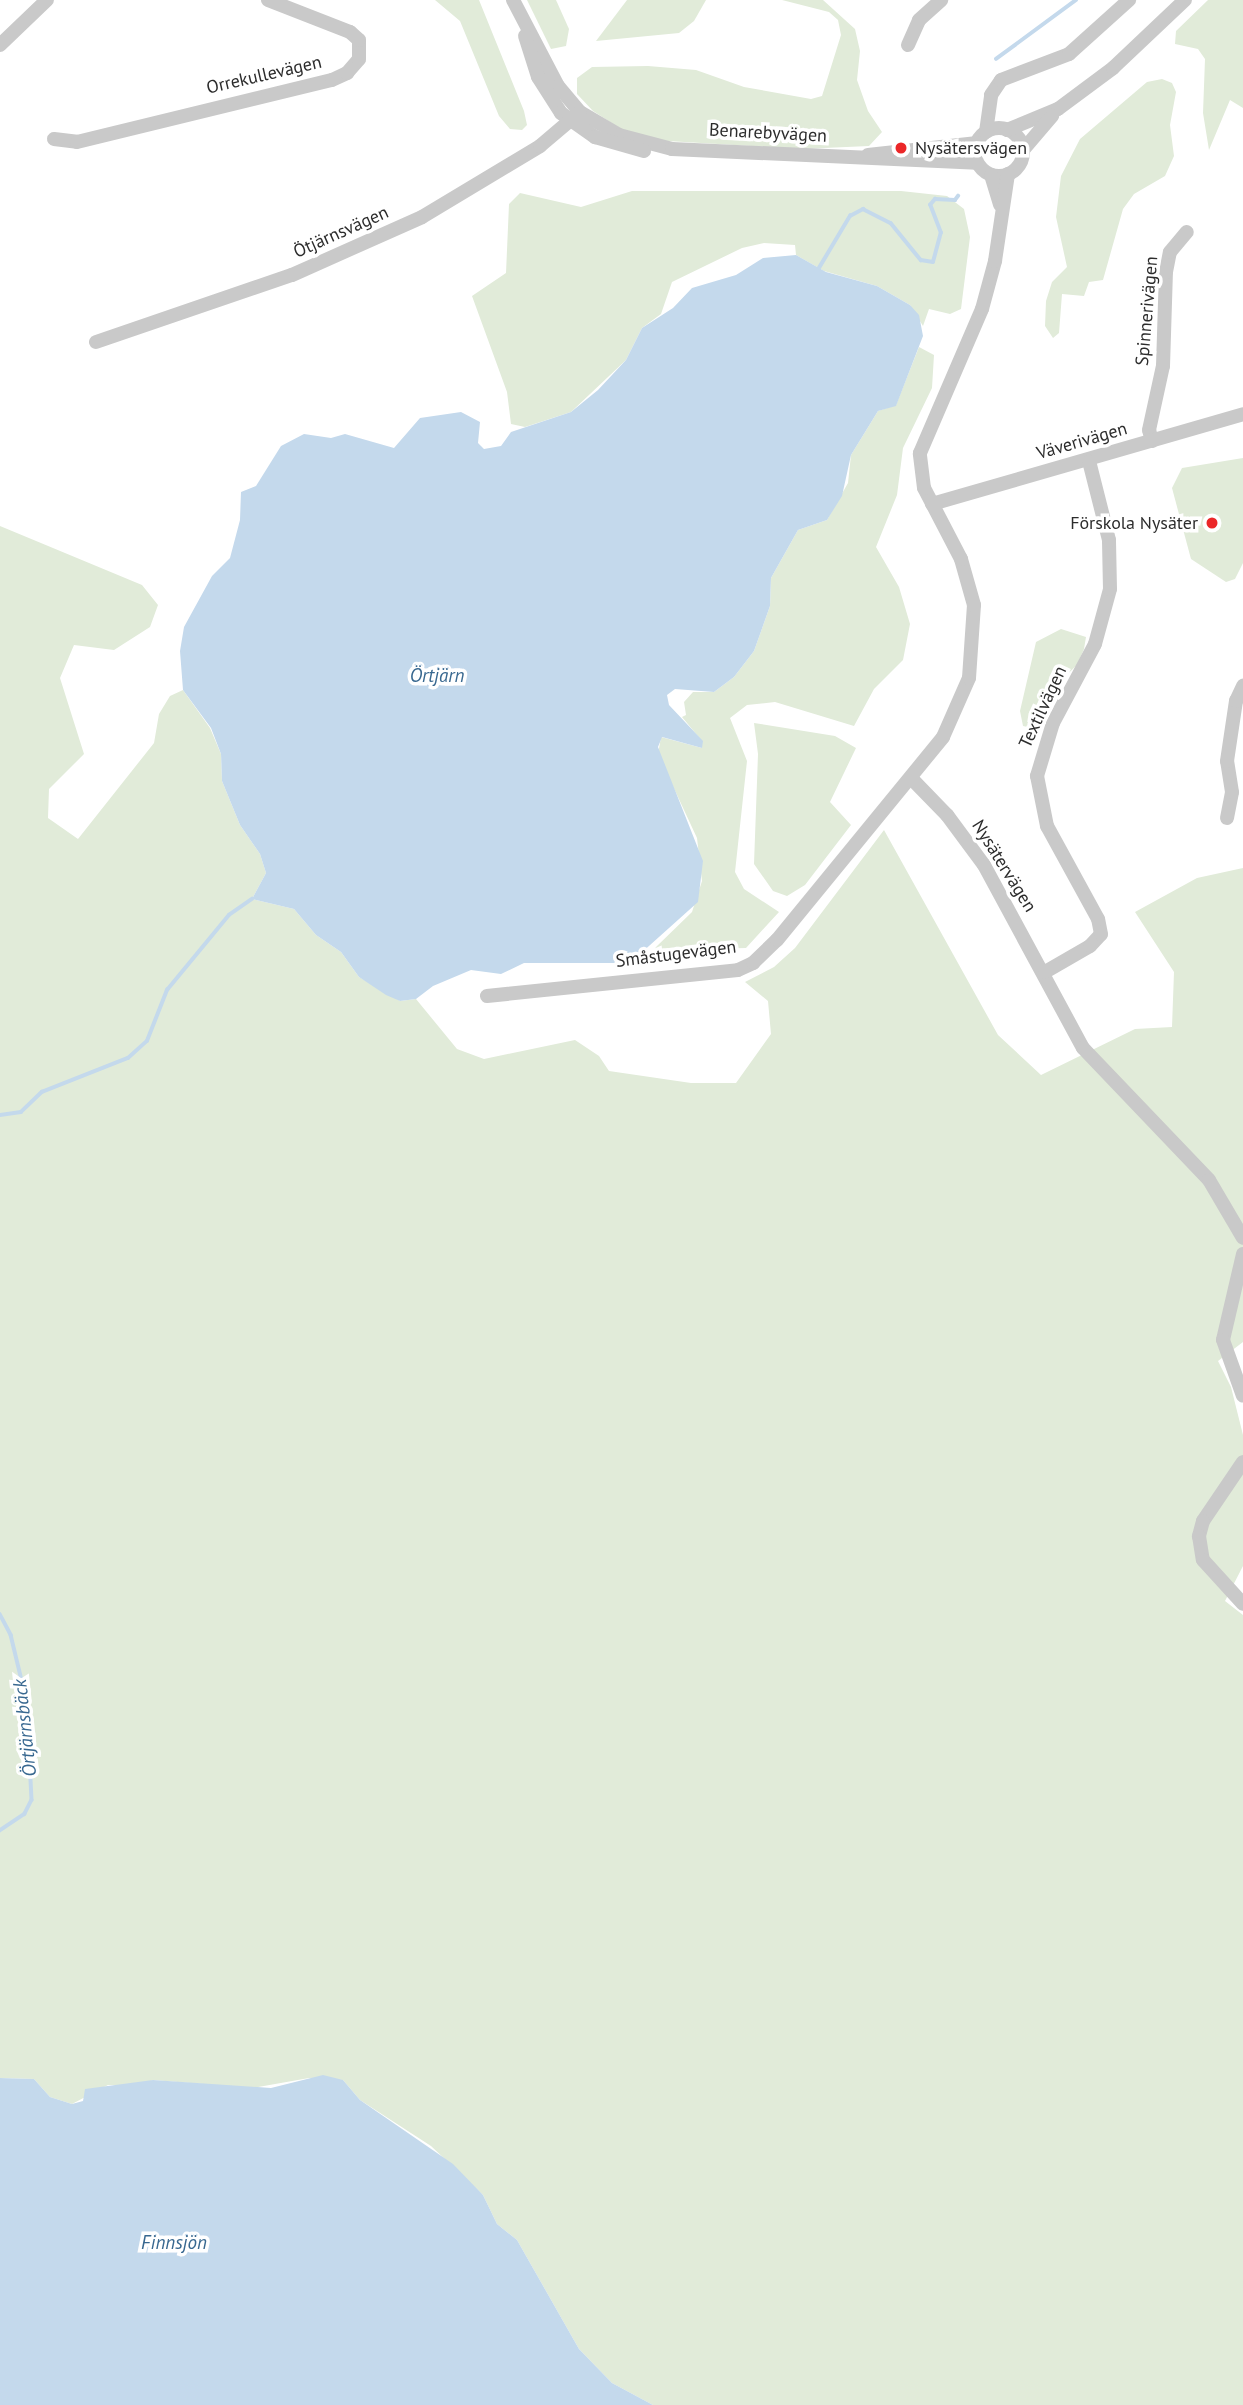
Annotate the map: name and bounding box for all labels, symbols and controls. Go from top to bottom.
street label: Orrekullevägen [204,51,324,99]
street label: Benarebyvägen [709,119,827,147]
place label: Nysätersvägen [915,137,1027,159]
marker: Nysätersvägen [893,140,909,156]
street label: Ötjärnsvägen [290,201,392,263]
street label: Spinnerivägen [1131,255,1163,367]
street label: Väverivägen [1034,418,1130,464]
place label: Förskola Nysäter [1070,512,1198,534]
marker: Förskola Nysäter [1204,515,1220,531]
street label: Textilvägen [1015,663,1071,751]
water label: Örtjärn [410,665,464,687]
street label: Nysätervägen [967,816,1041,916]
street label: Småstugevägen [615,936,737,972]
water label: Örtjärnsbäck [9,1678,41,1778]
water label: Finnsjön [141,2232,207,2254]

